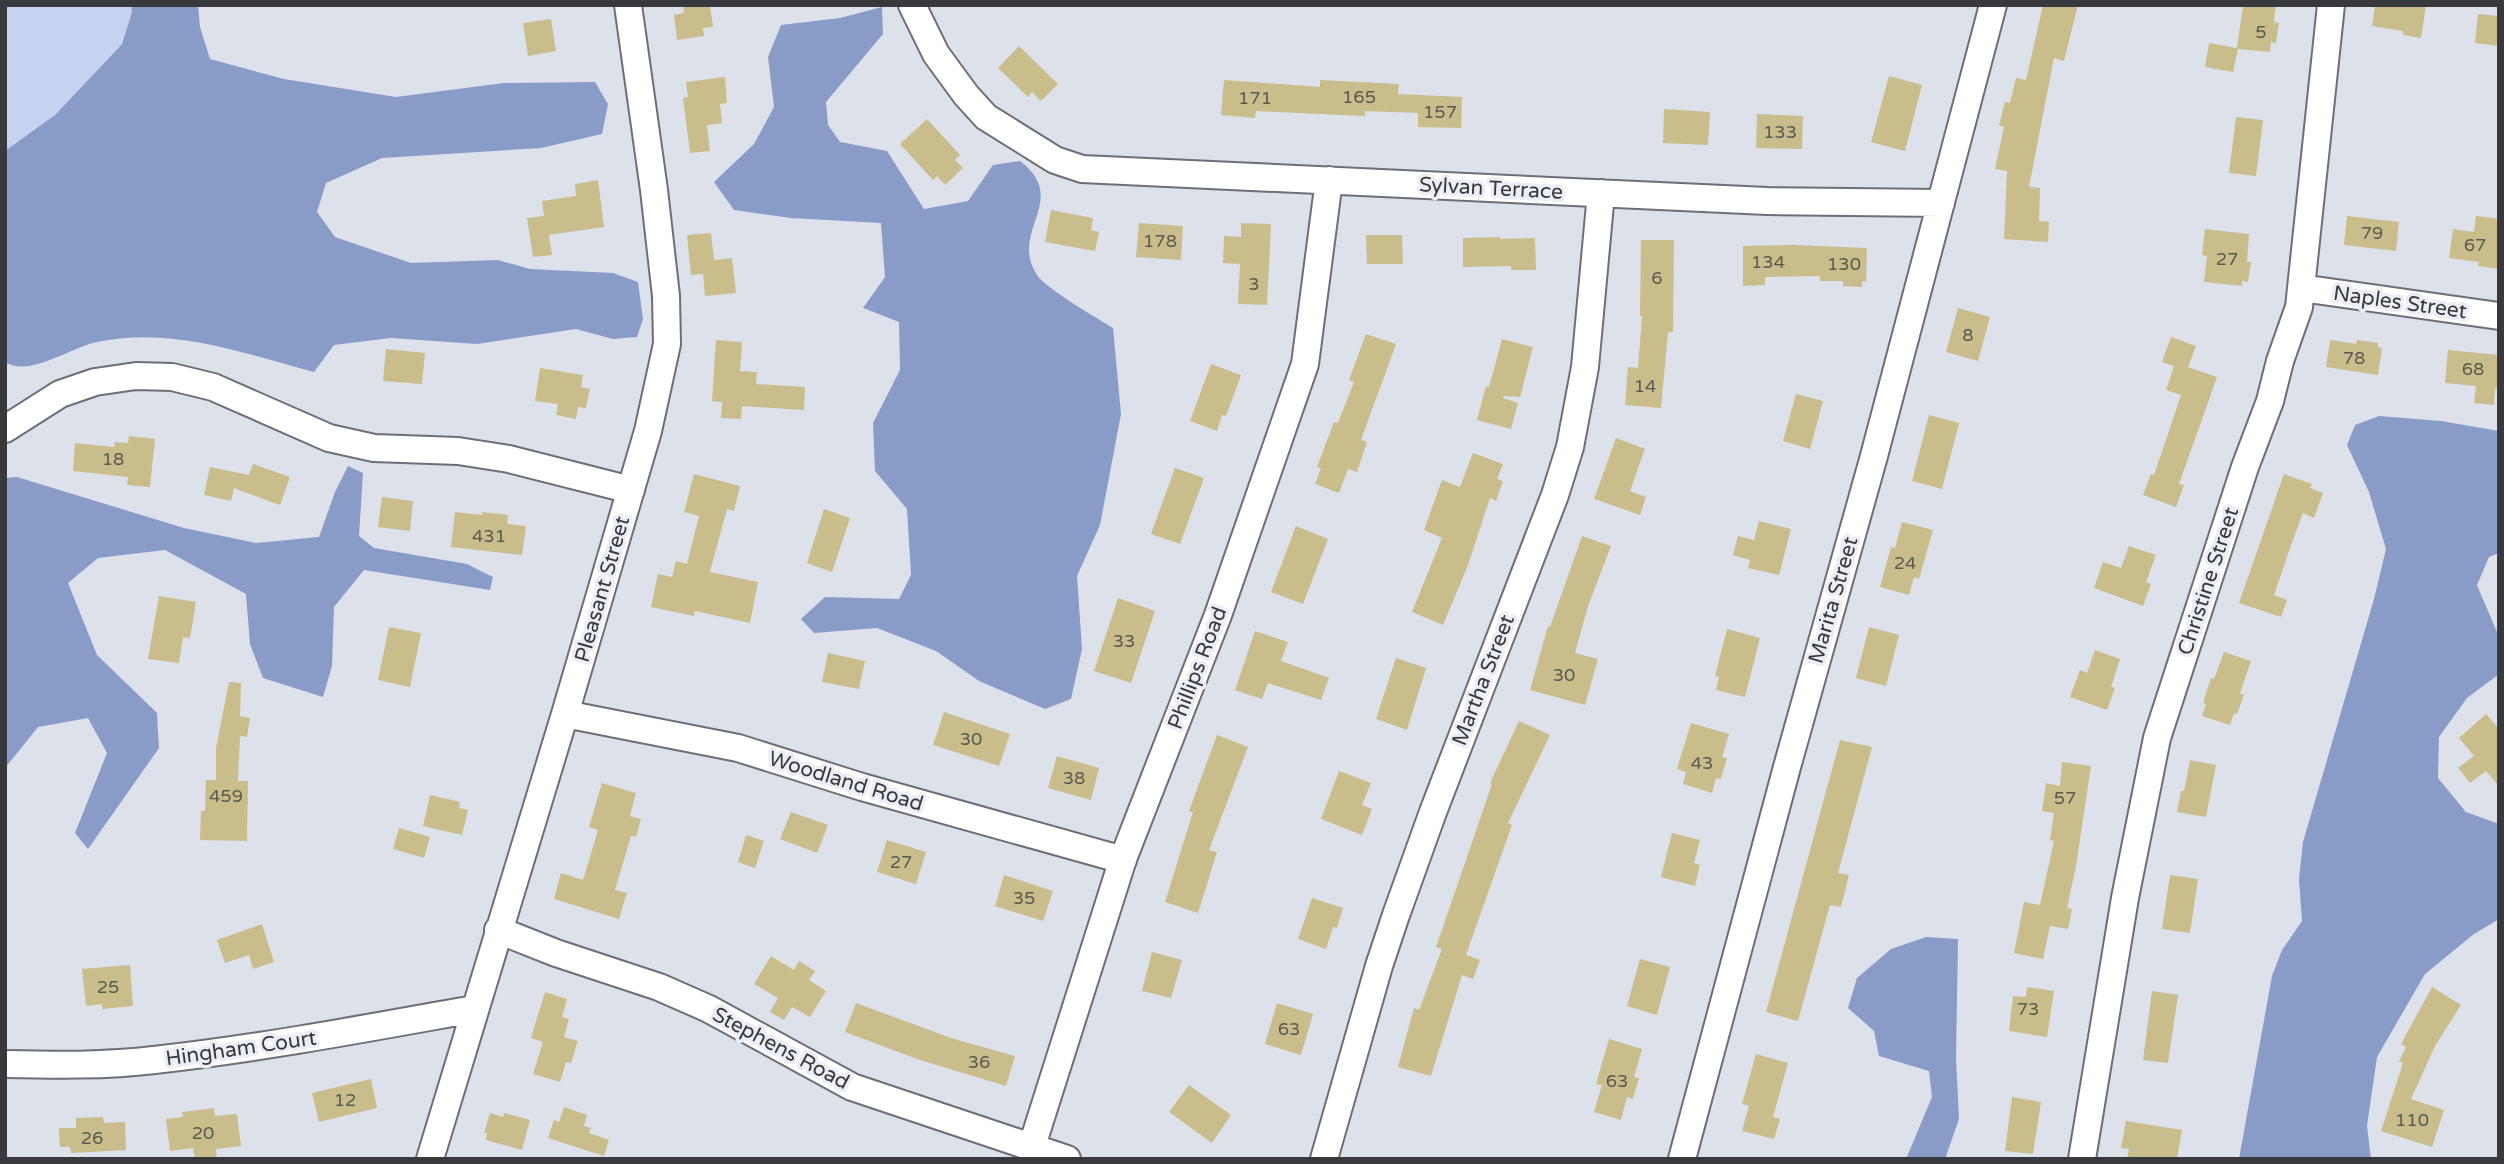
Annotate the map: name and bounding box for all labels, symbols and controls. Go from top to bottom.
house number: 5 [2255,21,2267,43]
house number: 165 [1342,86,1376,108]
house number: 171 [1238,87,1272,109]
house number: 157 [1423,101,1457,123]
house number: 133 [1763,121,1797,143]
street label: Sylvan Terrace [1418,172,1564,205]
house number: 79 [2361,222,2383,244]
house number: 178 [1143,230,1177,252]
house number: 67 [2464,234,2486,256]
house number: 27 [2216,248,2238,270]
house number: 134 [1751,251,1785,273]
house number: 130 [1827,253,1861,275]
house number: 6 [1651,267,1663,289]
house number: 3 [1248,273,1260,295]
street label: Naples Street [2332,281,2468,324]
house number: 8 [1962,324,1974,346]
house number: 78 [2343,347,2365,369]
house number: 68 [2462,358,2484,380]
house number: 14 [1634,375,1656,397]
house number: 18 [102,448,124,470]
street label: Christine Street [2173,504,2244,658]
street label: Pleasant Street [570,513,635,665]
house number: 431 [472,525,506,547]
street label: Marita Street [1803,534,1864,666]
house number: 24 [1894,552,1916,574]
street label: Phillips Road [1163,603,1232,733]
street label: Martha Street [1447,611,1520,749]
house number: 33 [1113,630,1135,652]
house number: 30 [1553,664,1575,686]
house number: 30 [960,728,982,750]
street label: Woodland Road [766,746,926,817]
house number: 43 [1691,752,1713,774]
house number: 38 [1063,767,1085,789]
house number: 459 [209,785,243,807]
house number: 57 [2054,787,2076,809]
house number: 27 [890,851,912,873]
house number: 35 [1013,887,1035,909]
house number: 25 [97,976,119,998]
house number: 73 [2017,998,2039,1020]
street label: Stephens Road [708,1002,853,1095]
house number: 63 [1278,1018,1300,1040]
street label: Hingham Court [164,1026,318,1071]
house number: 36 [968,1051,990,1073]
house number: 63 [1606,1070,1628,1092]
house number: 12 [334,1089,356,1111]
house number: 110 [2395,1109,2429,1131]
house number: 20 [192,1122,214,1144]
house number: 26 [81,1127,103,1149]

